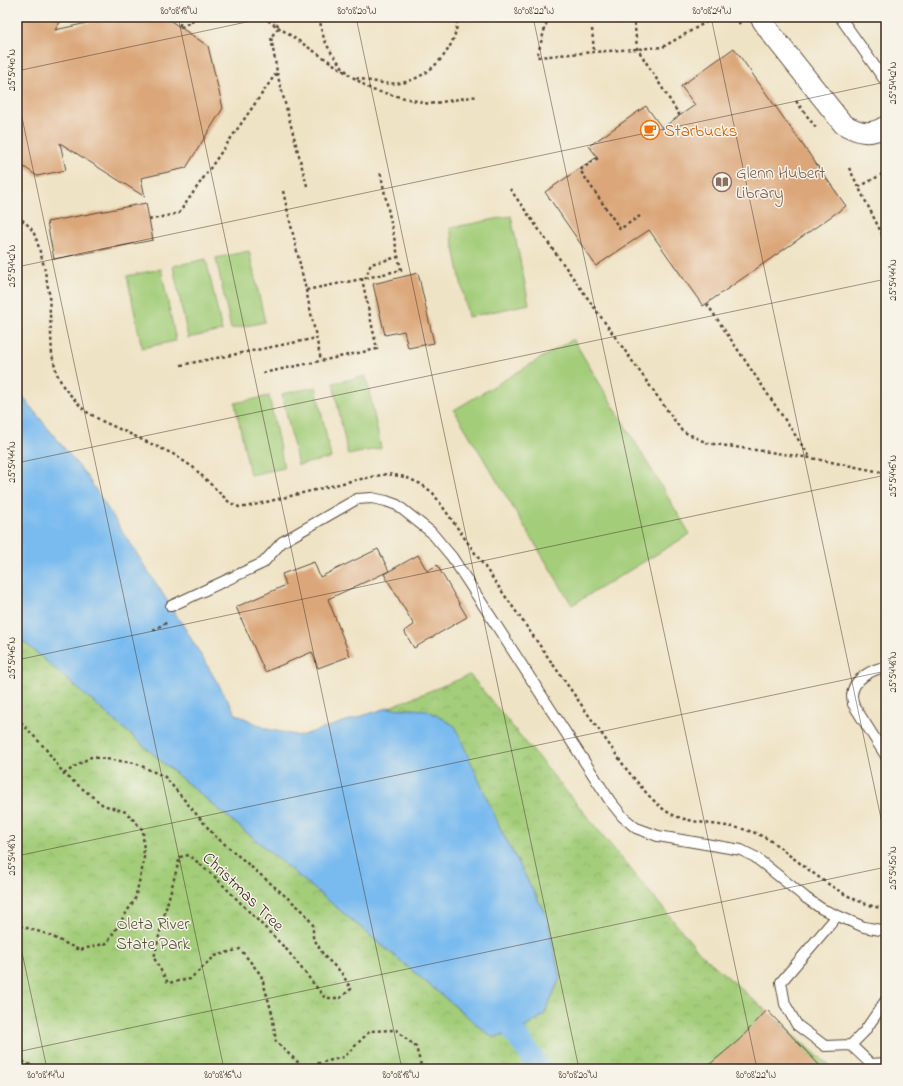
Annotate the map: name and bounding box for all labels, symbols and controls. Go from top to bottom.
text: 80°08'18"W [161,4,198,19]
text: 80°08'20"W [337,4,377,19]
text: 80°08'22"W [514,4,554,19]
text: 80°08'24"W [692,4,732,19]
text: 25°54'40"N [5,49,20,91]
text: 25°54'42"N [886,62,901,104]
cafe icon: Starbucks [639,119,661,141]
place label: Starbucks [664,119,737,144]
place label: Glenn Hubert Library [736,161,826,207]
library icon: Glenn Hubert Library [711,171,733,193]
text: 25°54'42"N [5,245,20,287]
text: 25°54'44"N [886,259,901,301]
text: 25°54'44"N [5,441,20,483]
text: 25°54'46"N [886,455,901,497]
text: 25°54'46"N [5,637,20,679]
text: 25°54'48"N [886,651,901,693]
text: 25°54'48"N [5,834,20,876]
street label: Christmas Tree [196,846,290,938]
text: 25°54'50"N [886,846,901,890]
park label: Oleta River State Park [116,912,191,957]
text: 80°08'14"W [27,1068,65,1083]
text: 80°08'16"W [204,1068,242,1083]
text: 80°08'18"W [383,1068,420,1083]
text: 80°08'20"W [558,1068,598,1083]
text: 80°08'22"W [736,1068,776,1083]

